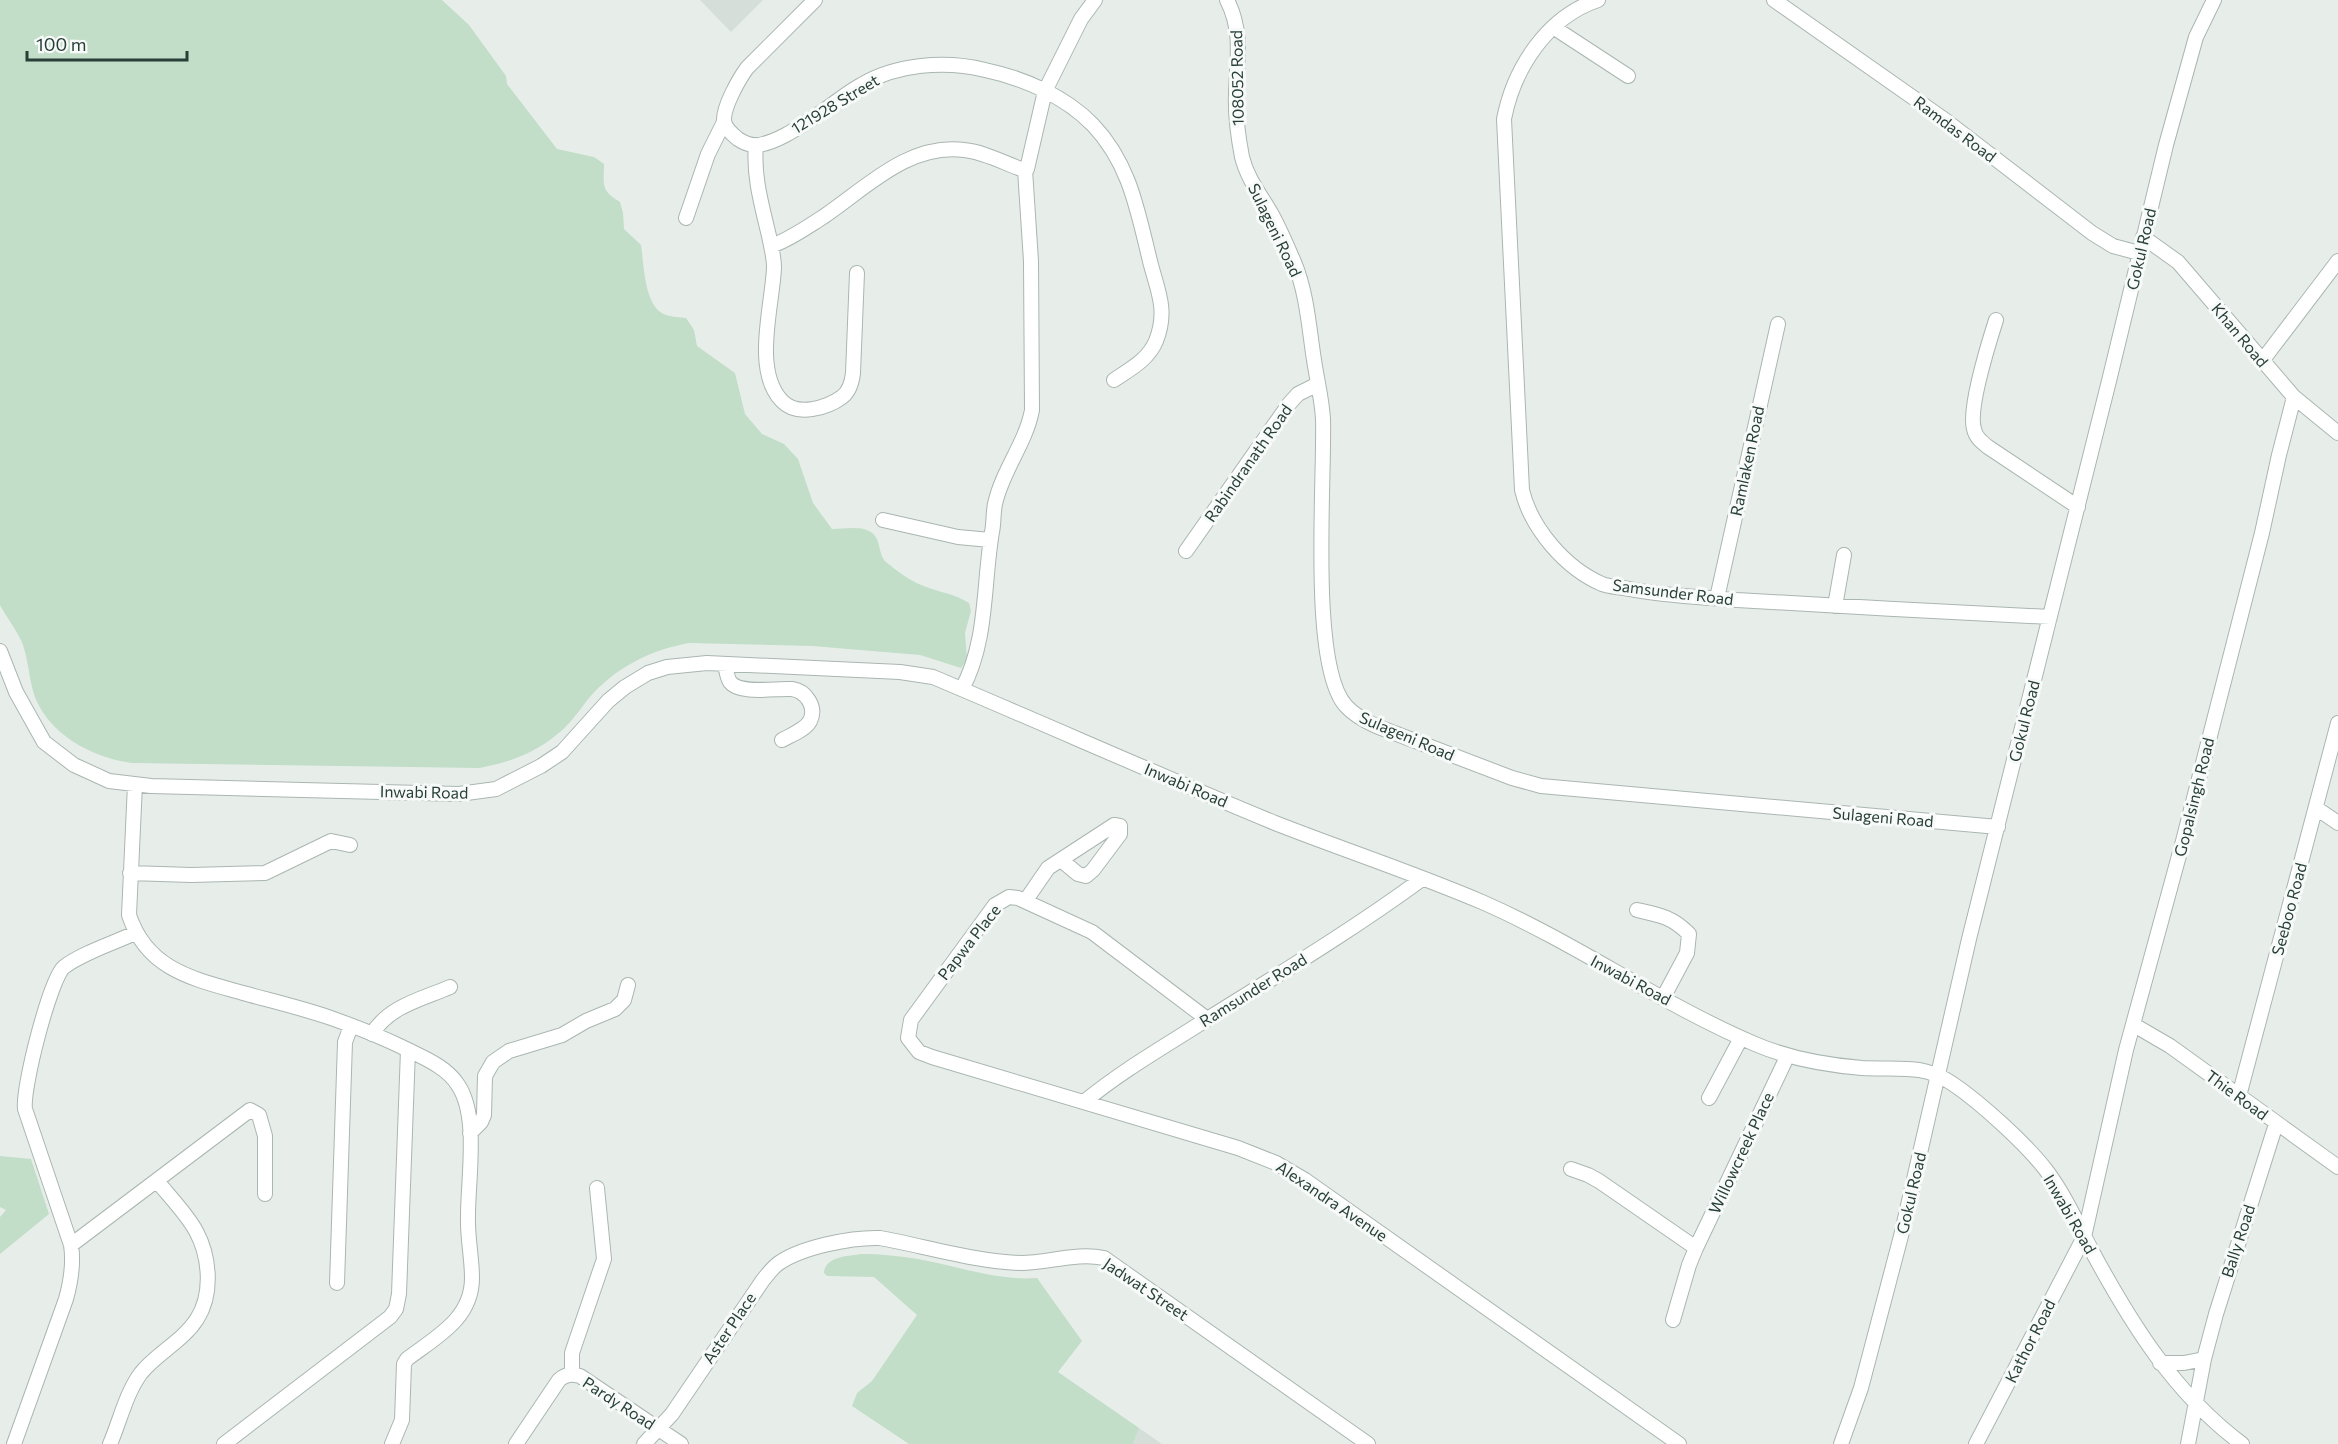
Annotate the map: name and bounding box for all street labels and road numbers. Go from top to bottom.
street label: 108052 Road [1226,30,1247,126]
street label: 121928 Street [787,70,882,137]
street label: Ramdas Road [1910,91,2000,166]
street label: Sulageni Road [1245,180,1306,280]
street label: Gokul Road [2122,206,2159,292]
street label: Khan Road [2208,299,2273,371]
street label: Rabindranath Road [1200,400,1295,525]
street label: Ramlaken Road [1726,404,1767,518]
street label: Samsunder Road [1612,575,1735,608]
street label: Gokul Road [2004,678,2043,764]
street label: Sulageni Road [1357,707,1458,764]
street label: Gopalsingh Road [2170,735,2217,858]
street label: Inwabi Road [1142,759,1231,811]
street label: Inwabi Road [380,781,468,802]
street label: Sulageni Road [1832,803,1934,830]
street label: Seeboo Road [2267,860,2310,957]
street label: Papwa Place [933,900,1004,983]
street label: Ramsunder Road [1196,949,1310,1030]
street label: Inwabi Road [1588,950,1675,1009]
street label: Thie Road [2202,1066,2272,1124]
street label: Willowcreek Place [1704,1089,1777,1217]
street label: Gokul Road [1892,1150,1929,1236]
street label: Alexandra Avenue [1273,1156,1391,1245]
street label: Inwabi Road [2040,1171,2101,1257]
street label: Bally Road [2217,1202,2258,1280]
street label: Jadwat Street [1100,1253,1193,1324]
street label: Aster Place [698,1289,759,1367]
street label: Kathor Road [2000,1296,2059,1386]
street label: Pardy Road [580,1372,659,1433]

